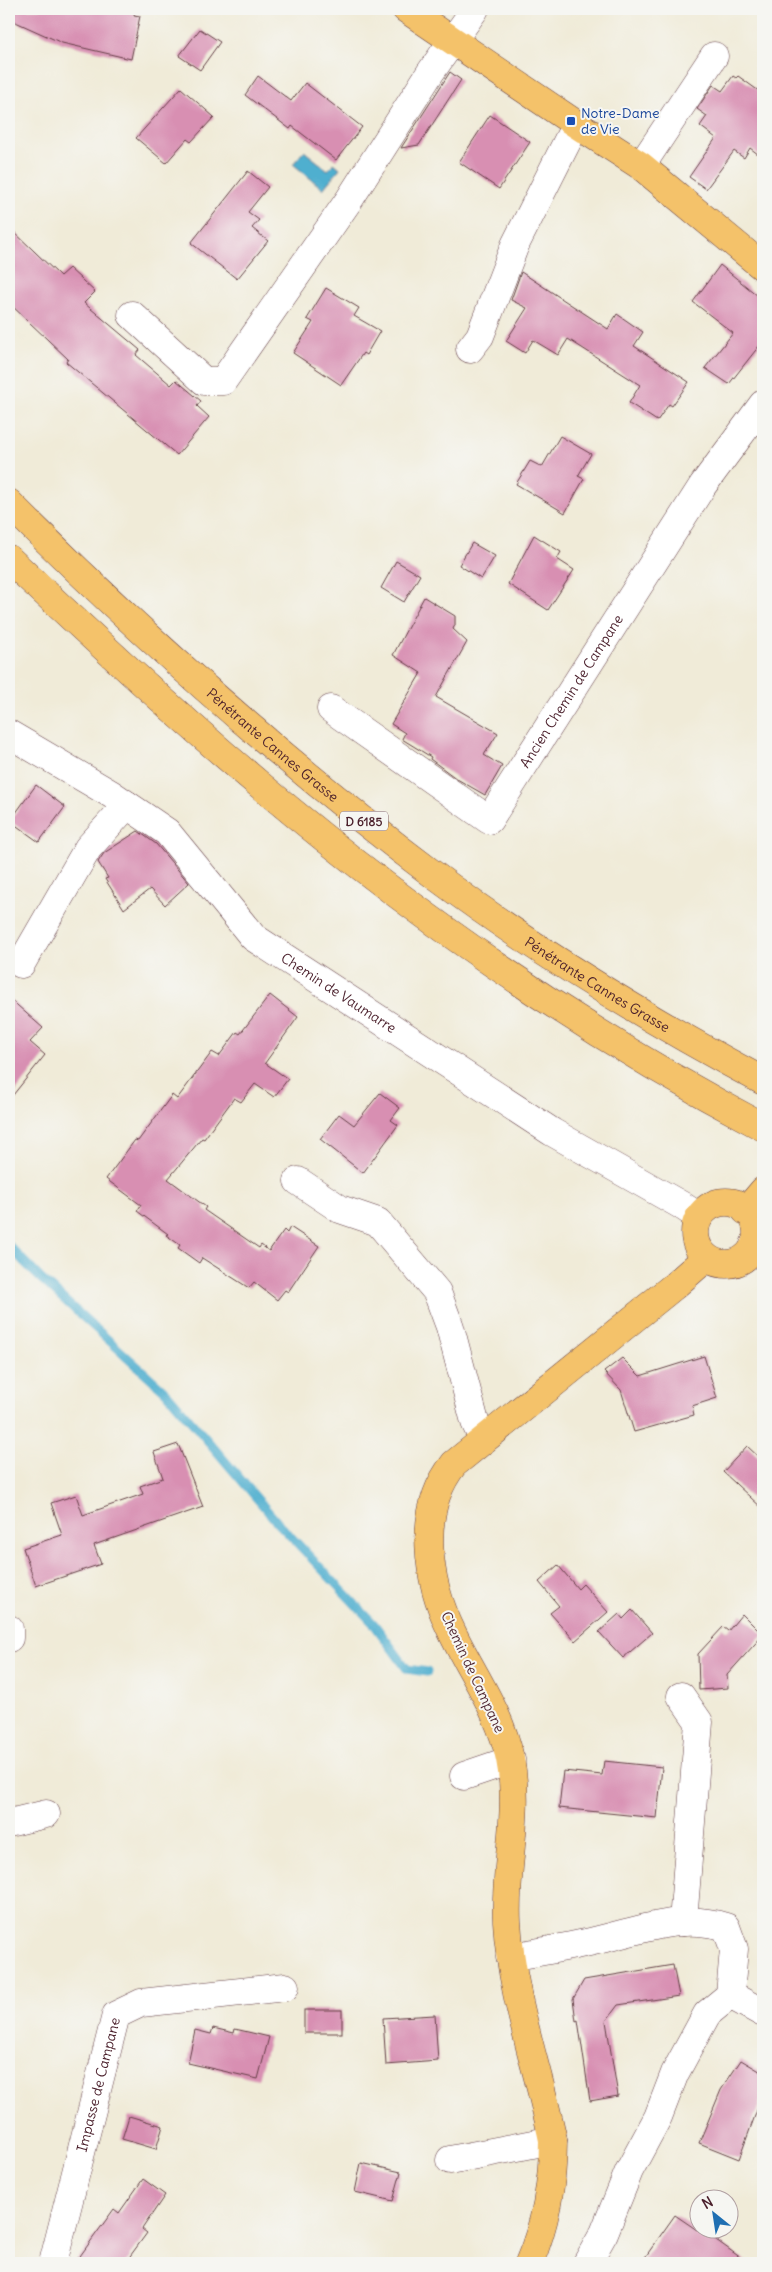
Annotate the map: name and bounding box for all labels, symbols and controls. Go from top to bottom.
place label: Notre-Dame de Vie [581,104,660,138]
marker: Notre-Dame de Vie [565,115,577,127]
street label: Ancien Chemin de Campane [516,611,627,771]
street label: Pénétrante Cannes Grasse [203,684,342,806]
road number: D 6185 [340,811,388,830]
street label: Pénétrante Cannes Grasse [521,933,673,1036]
street label: Chemin de Vaumarre [278,949,400,1037]
street label: Chemin de Campane [437,1609,509,1735]
street label: Impasse de Campane [73,2016,124,2154]
north arrow [690,2190,740,2240]
text: N [699,2193,716,2213]

